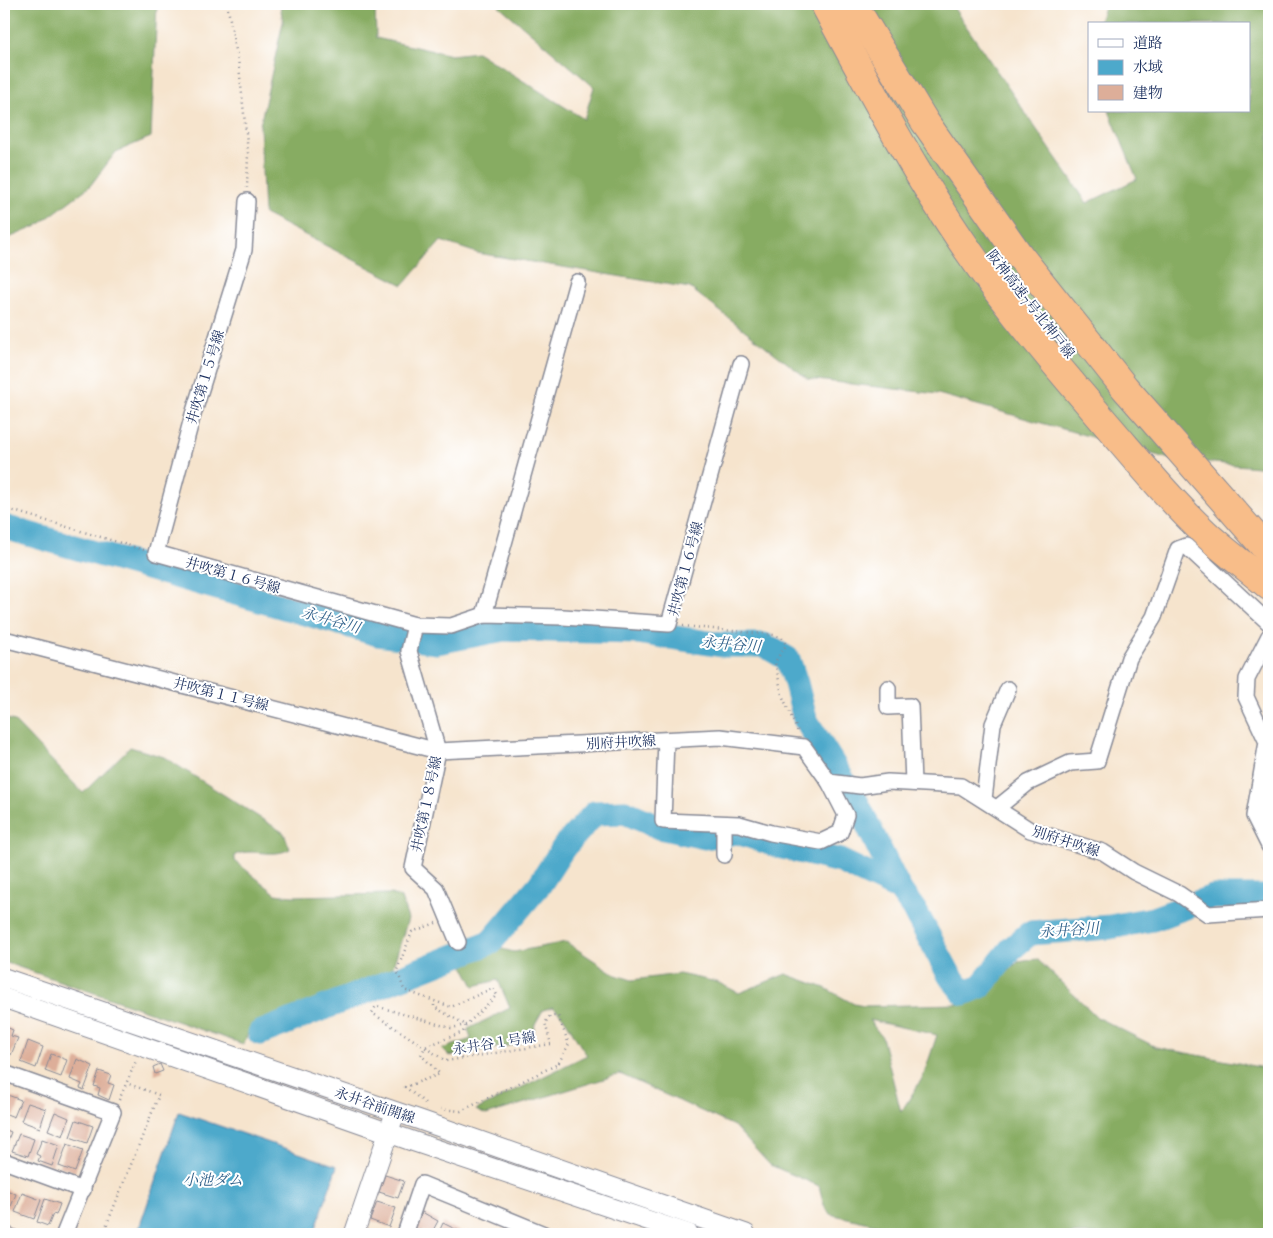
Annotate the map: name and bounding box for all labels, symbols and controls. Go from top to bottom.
legend [1088,22,1250,112]
text: 道路 [1133,34,1163,53]
text: 水域 [1133,58,1163,77]
text: 建物 [1133,84,1163,103]
street label: 阪神高速7号北神戸線 [982,247,1078,362]
street label: 井吹第１５号線 [183,328,229,427]
street label: 井吹第１６号線 [665,520,707,619]
street label: 井吹第１６号線 [183,554,282,598]
water label: 永井谷川 [299,603,364,638]
water label: 永井谷川 [700,632,764,657]
street label: 井吹第１１号線 [171,674,270,716]
street label: 別府井吹線 [586,732,656,754]
street label: 井吹第１８号線 [408,754,446,854]
street label: 別府井吹線 [1030,823,1102,861]
water label: 永井谷川 [1038,919,1102,942]
street label: 永井谷１号線 [451,1029,537,1059]
street label: 永井谷前開線 [332,1084,417,1128]
water label: 小池ダム [183,1171,243,1190]

